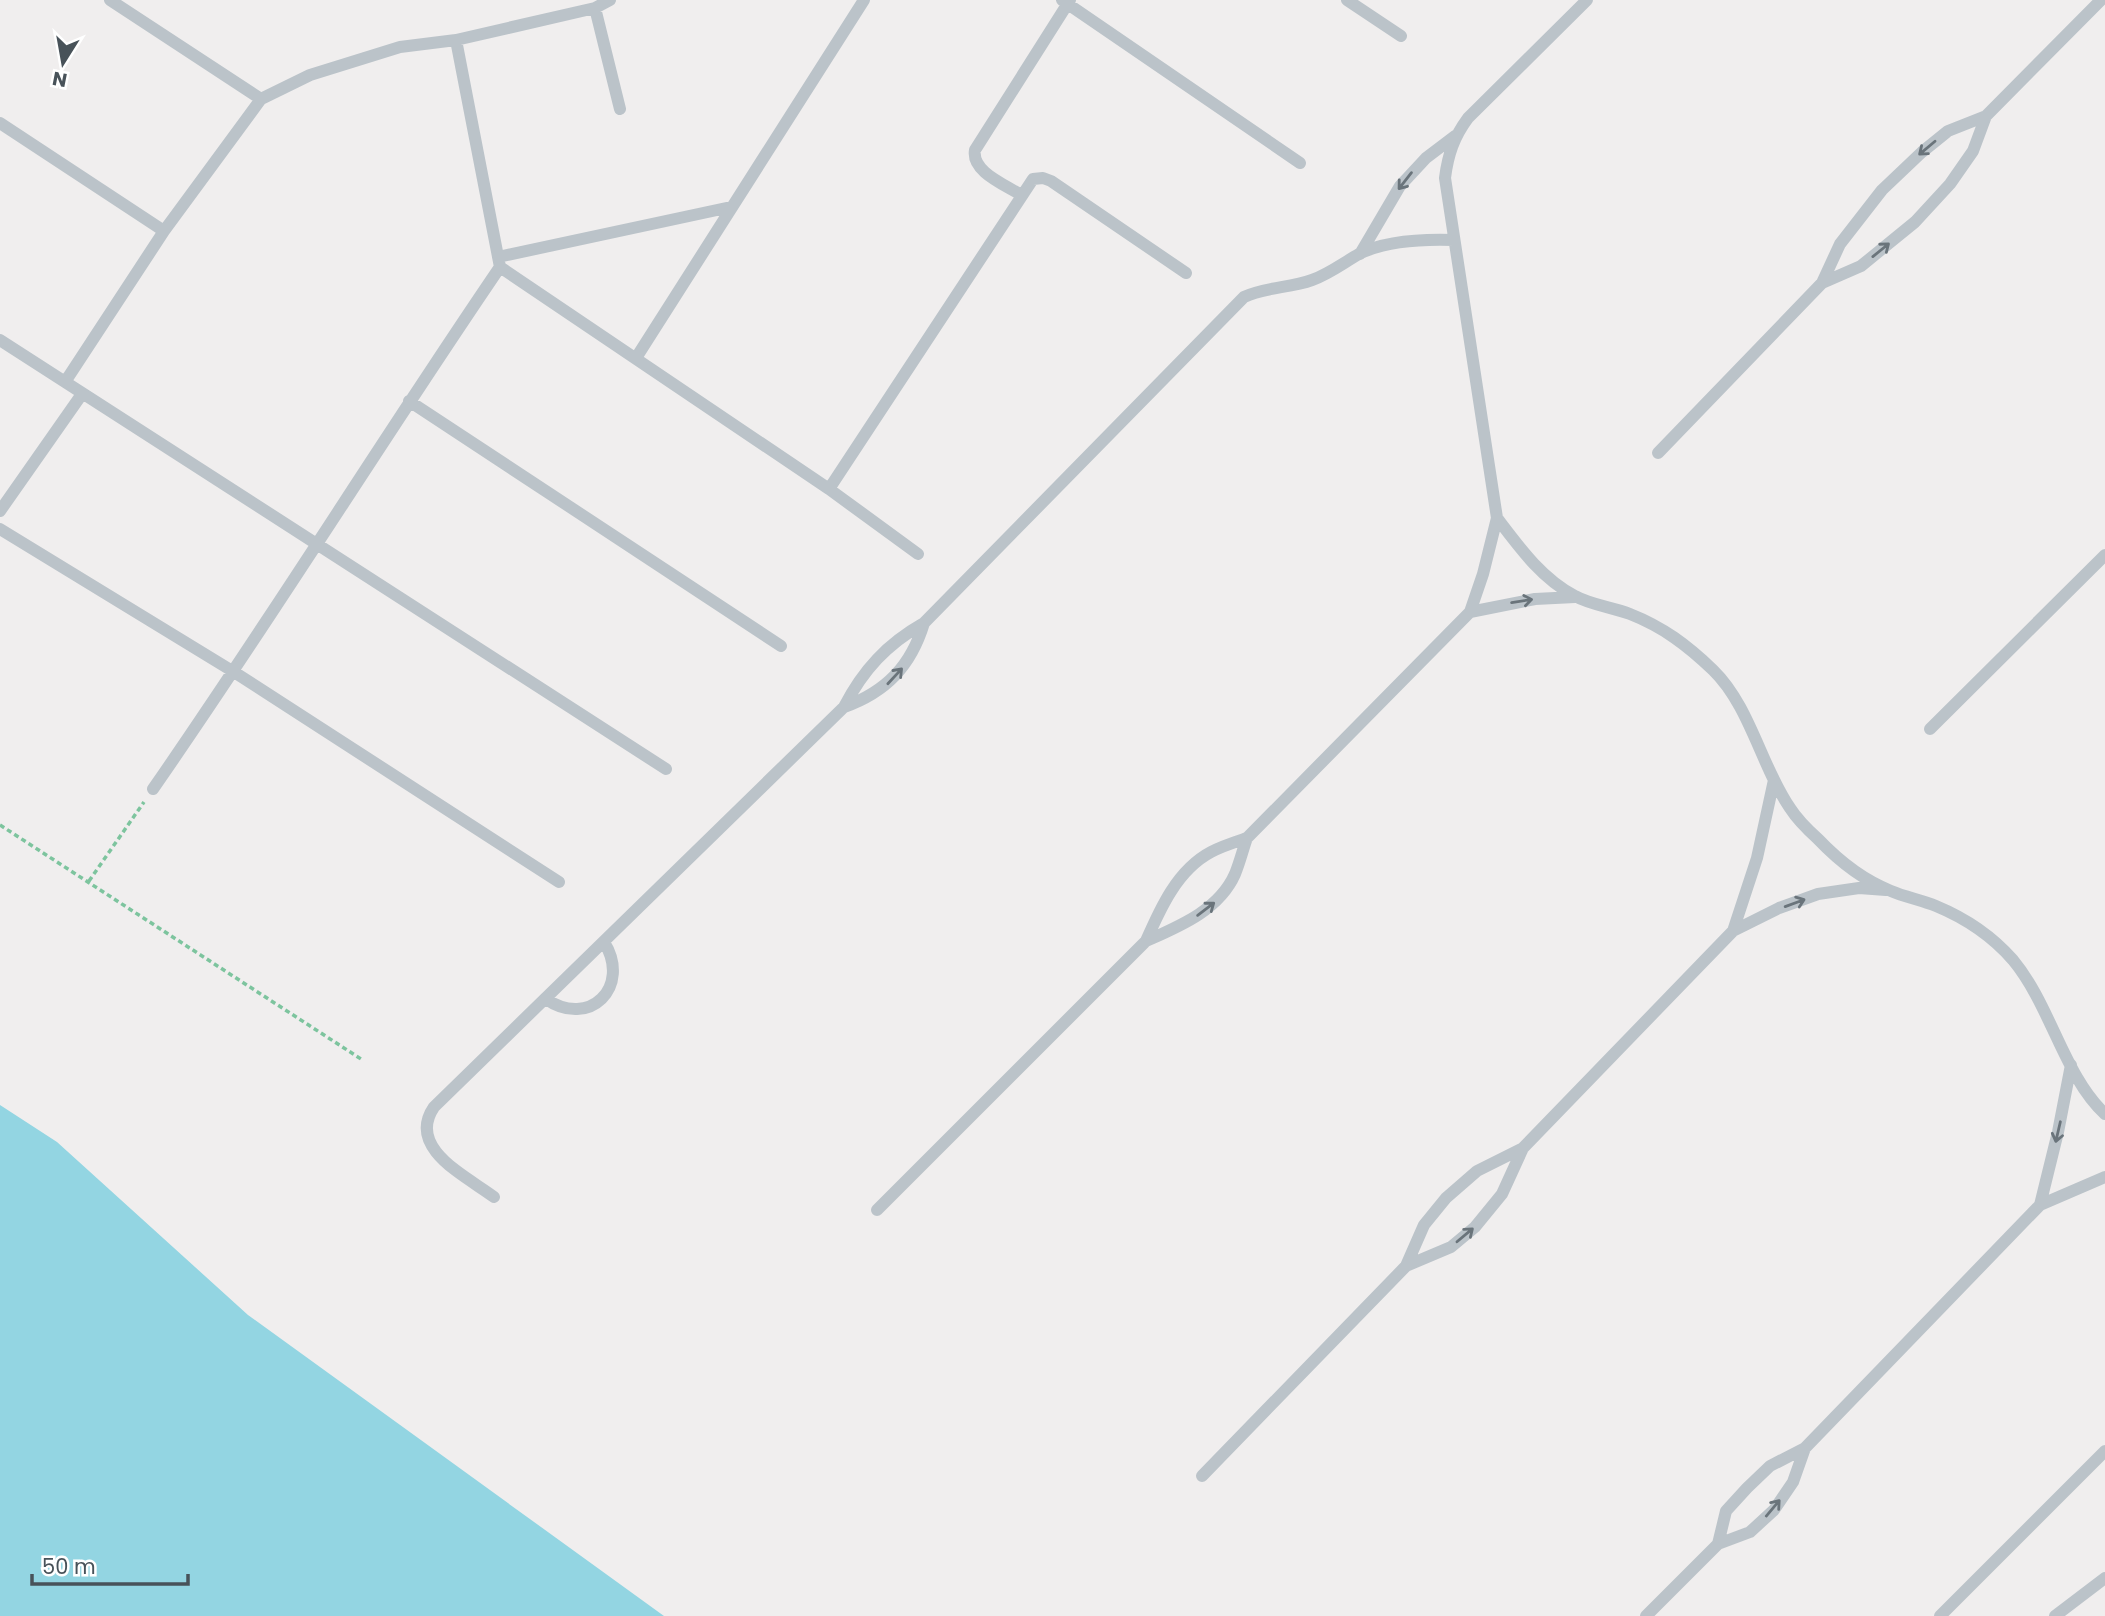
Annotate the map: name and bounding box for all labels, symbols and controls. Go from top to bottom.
north arrow [28,28,98,98]
text: N [50,65,69,94]
one-way arrow [1918,140,1936,156]
one-way arrow [1398,171,1413,190]
one-way arrow [1872,242,1890,257]
one-way arrow [1510,594,1533,607]
one-way arrow [887,667,903,685]
one-way arrow [1783,895,1805,908]
one-way arrow [1196,901,1214,916]
one-way arrow [2051,1120,2064,1143]
one-way arrow [1456,1227,1474,1242]
one-way arrow [1765,1499,1781,1517]
scale bar [32,1542,187,1586]
text: 50 m [42,1552,96,1581]

